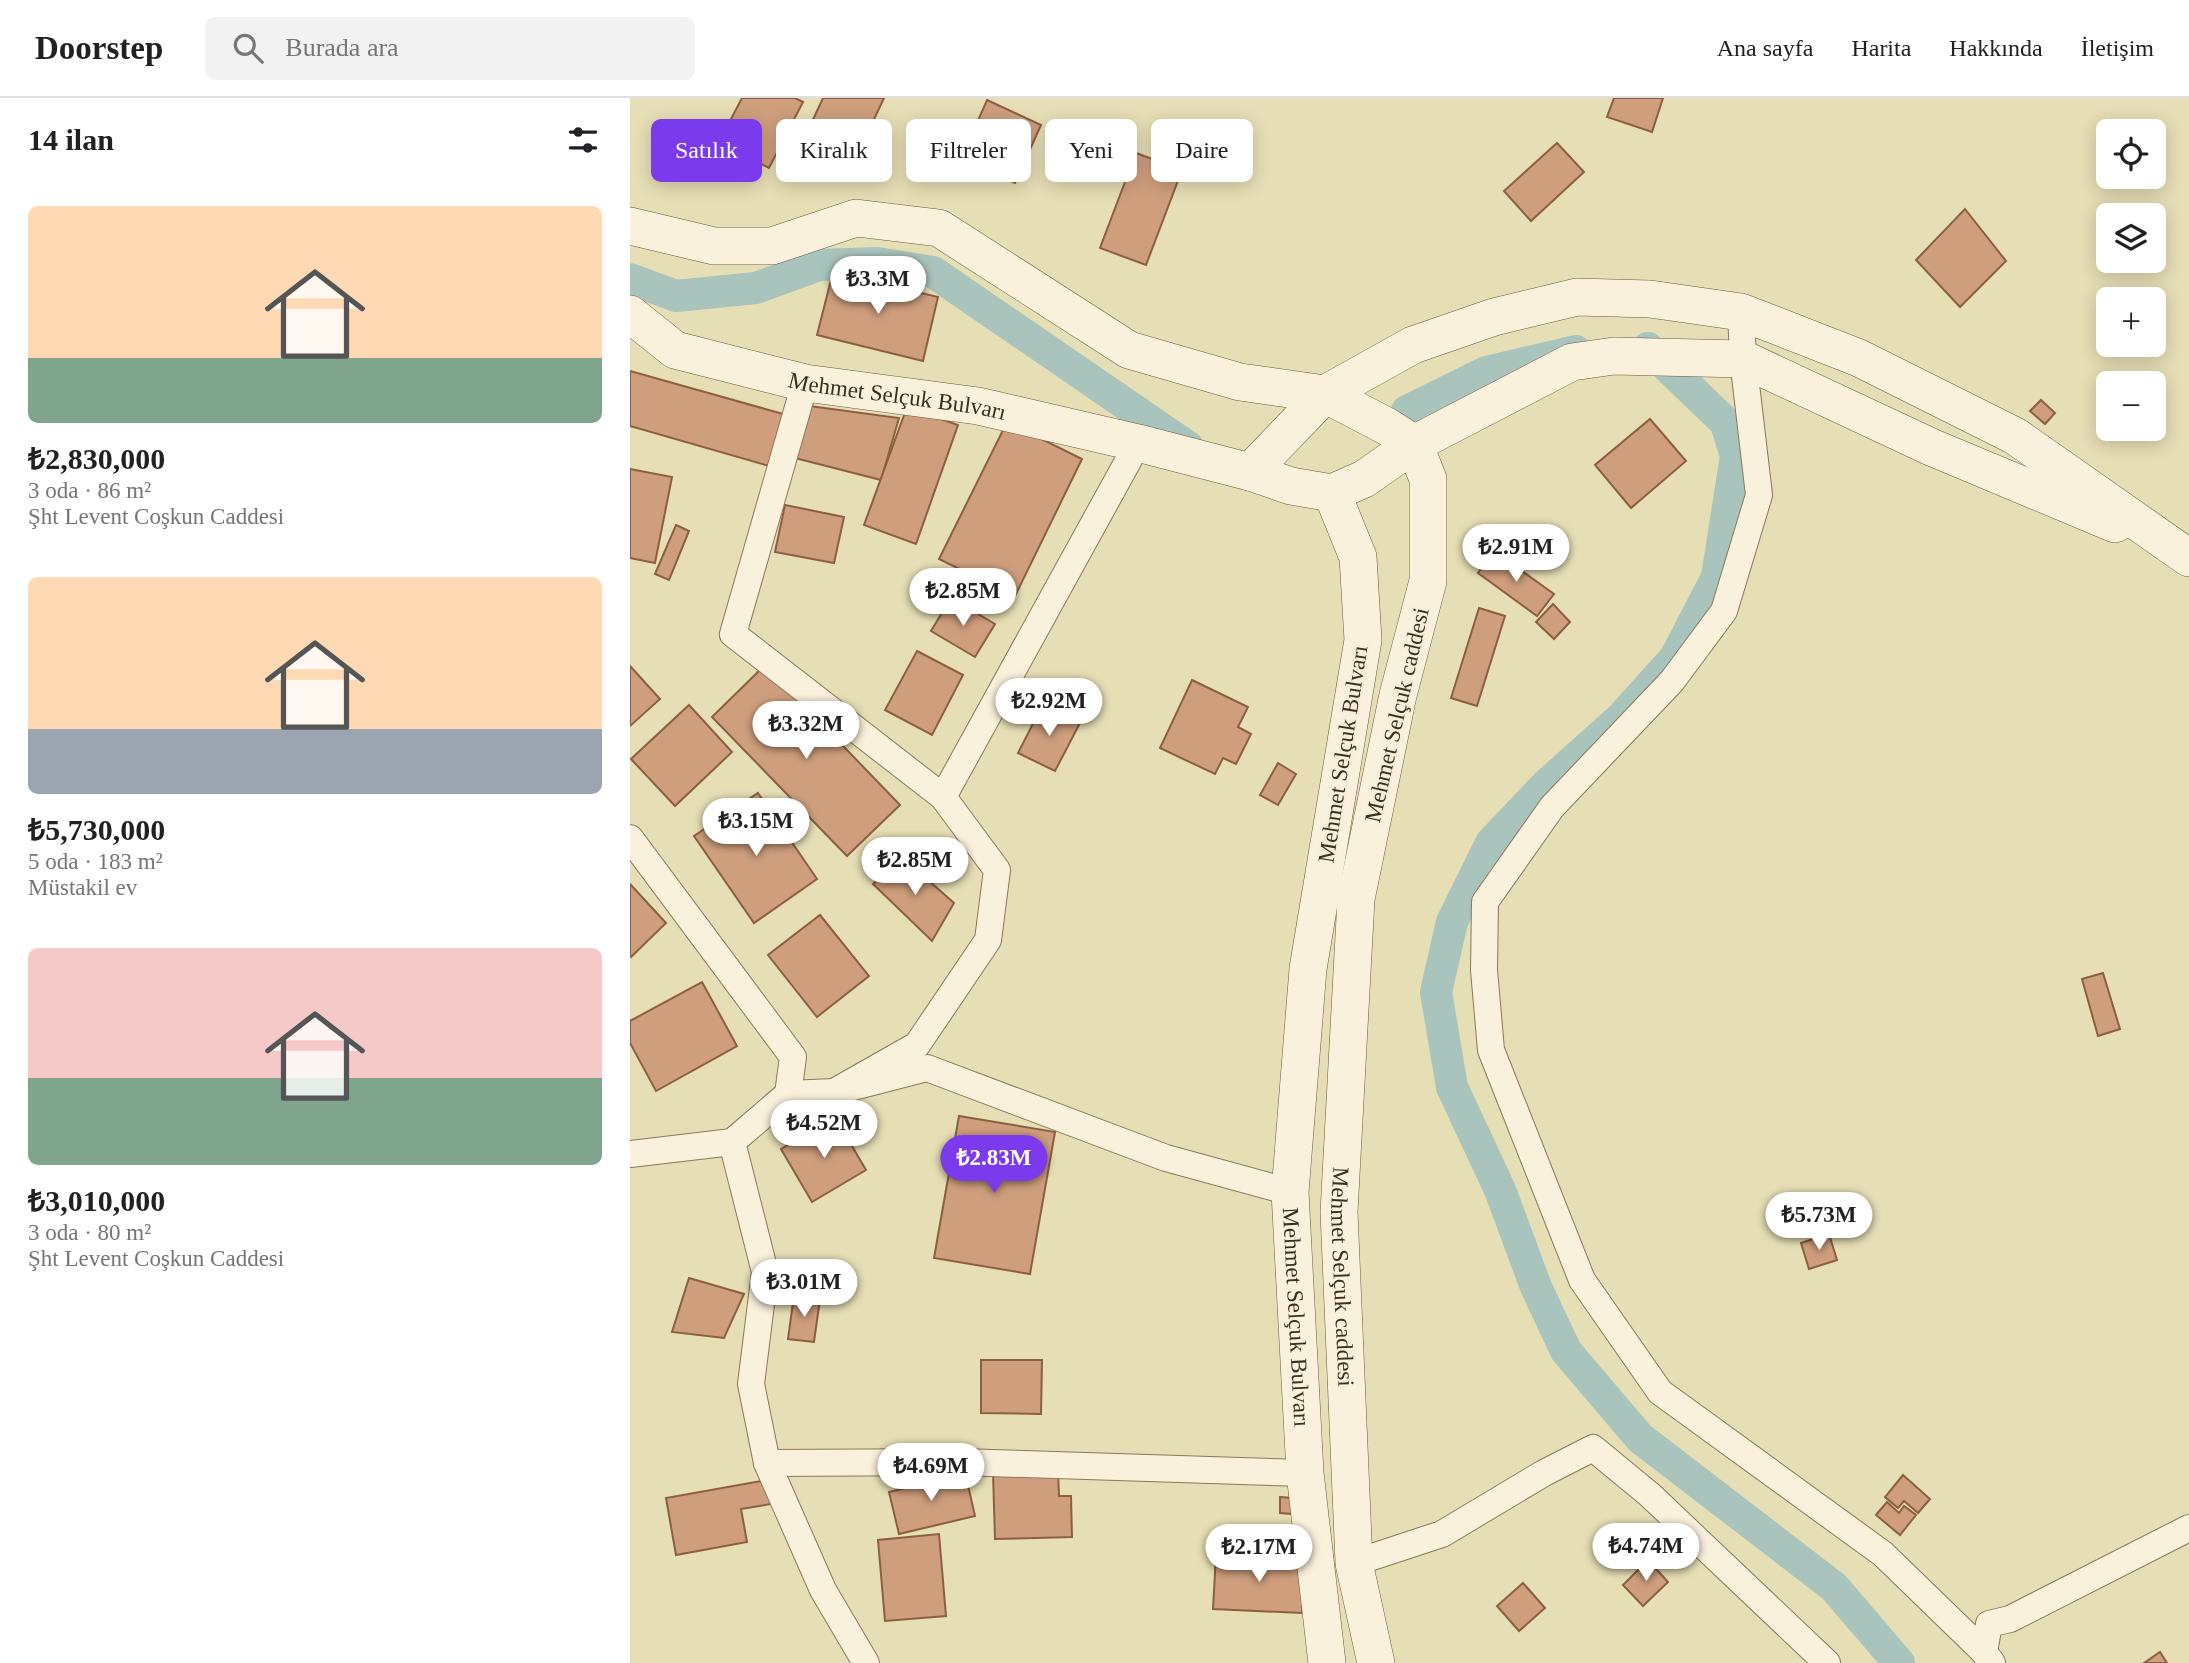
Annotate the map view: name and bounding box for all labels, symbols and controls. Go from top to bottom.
search box [205,17,695,80]
icon: search [229,29,267,67]
text: Doorstep [35,30,163,66]
text: Burada ara [285,33,399,62]
text: Ana sayfa [1717,35,1813,61]
text: Harita [1851,35,1911,61]
text: Hakkında [1949,35,2043,61]
text: İletişim [2081,35,2154,61]
chip: Satılık [651,119,762,182]
chip: Kiralık [776,119,892,182]
chip: Filtreler [906,119,1031,182]
chip: Yeni [1045,119,1137,182]
chip: Daire [1151,119,1253,182]
map controls [2096,119,2166,441]
button: locate [2096,119,2166,189]
icon: filters [564,121,602,159]
text: 14 ilan [28,123,114,156]
button: layers [2096,203,2166,273]
icon: home [252,251,378,377]
pin: ₺3.3M [829,256,927,316]
text: ₺3.3M [846,266,910,291]
button: + [2096,287,2166,357]
street label: Mehmet Selçuk Bulvarı [786,367,1009,425]
button: − [2096,371,2166,441]
text: ₺2,830,000 [28,442,165,475]
text: 3 oda · 86 m² [28,478,151,503]
text: Şht Levent Coşkun Caddesi [28,504,284,529]
pin: ₺2.91M [1459,524,1573,584]
text: ₺2.91M [1478,534,1554,559]
pin: ₺2.85M [906,568,1020,628]
text: ₺2.85M [925,578,1001,603]
street label: Mehmet Selçuk caddesi [1360,605,1434,825]
icon: home [252,622,378,748]
street label: Mehmet Selçuk Bulvarı [1313,644,1373,864]
pin: ₺2.92M [992,678,1106,738]
text: ₺2.92M [1011,688,1087,713]
pin: ₺3.32M [749,702,863,761]
text: ₺3.32M [768,711,844,736]
pin: ₺3.15M [699,798,813,858]
text: ₺3.15M [718,808,794,833]
text: ₺5,730,000 [28,813,165,846]
pin: ₺2.85M [858,838,972,897]
text: ₺2.85M [877,847,953,872]
text: 5 oda · 183 m² [28,849,163,874]
text: Müstakil ev [28,875,137,900]
icon: home [252,993,378,1119]
pin: ₺4.52M [767,1100,881,1160]
text: ₺4.52M [786,1110,862,1135]
pin: ₺2.83M [937,1136,1051,1195]
text: ₺2.83M [956,1145,1032,1170]
street label: Mehmet Selçuk caddesi [1326,1166,1359,1387]
text: ₺3,010,000 [28,1184,165,1217]
pin: ₺5.73M [1762,1192,1876,1252]
text: ₺5.73M [1781,1202,1857,1227]
street label: Mehmet Selçuk Bulvarı [1278,1207,1315,1428]
text: 3 oda · 80 m² [28,1220,151,1245]
text: Şht Levent Coşkun Caddesi [28,1246,284,1271]
pin: ₺3.01M [747,1260,861,1319]
text: ₺3.01M [766,1269,842,1294]
pin: ₺4.69M [874,1444,988,1503]
text: ₺4.69M [893,1453,969,1478]
pin: ₺2.17M [1202,1524,1316,1584]
pin: ₺4.74M [1589,1524,1703,1583]
text: ₺4.74M [1608,1533,1684,1558]
text: ₺2.17M [1221,1534,1297,1559]

